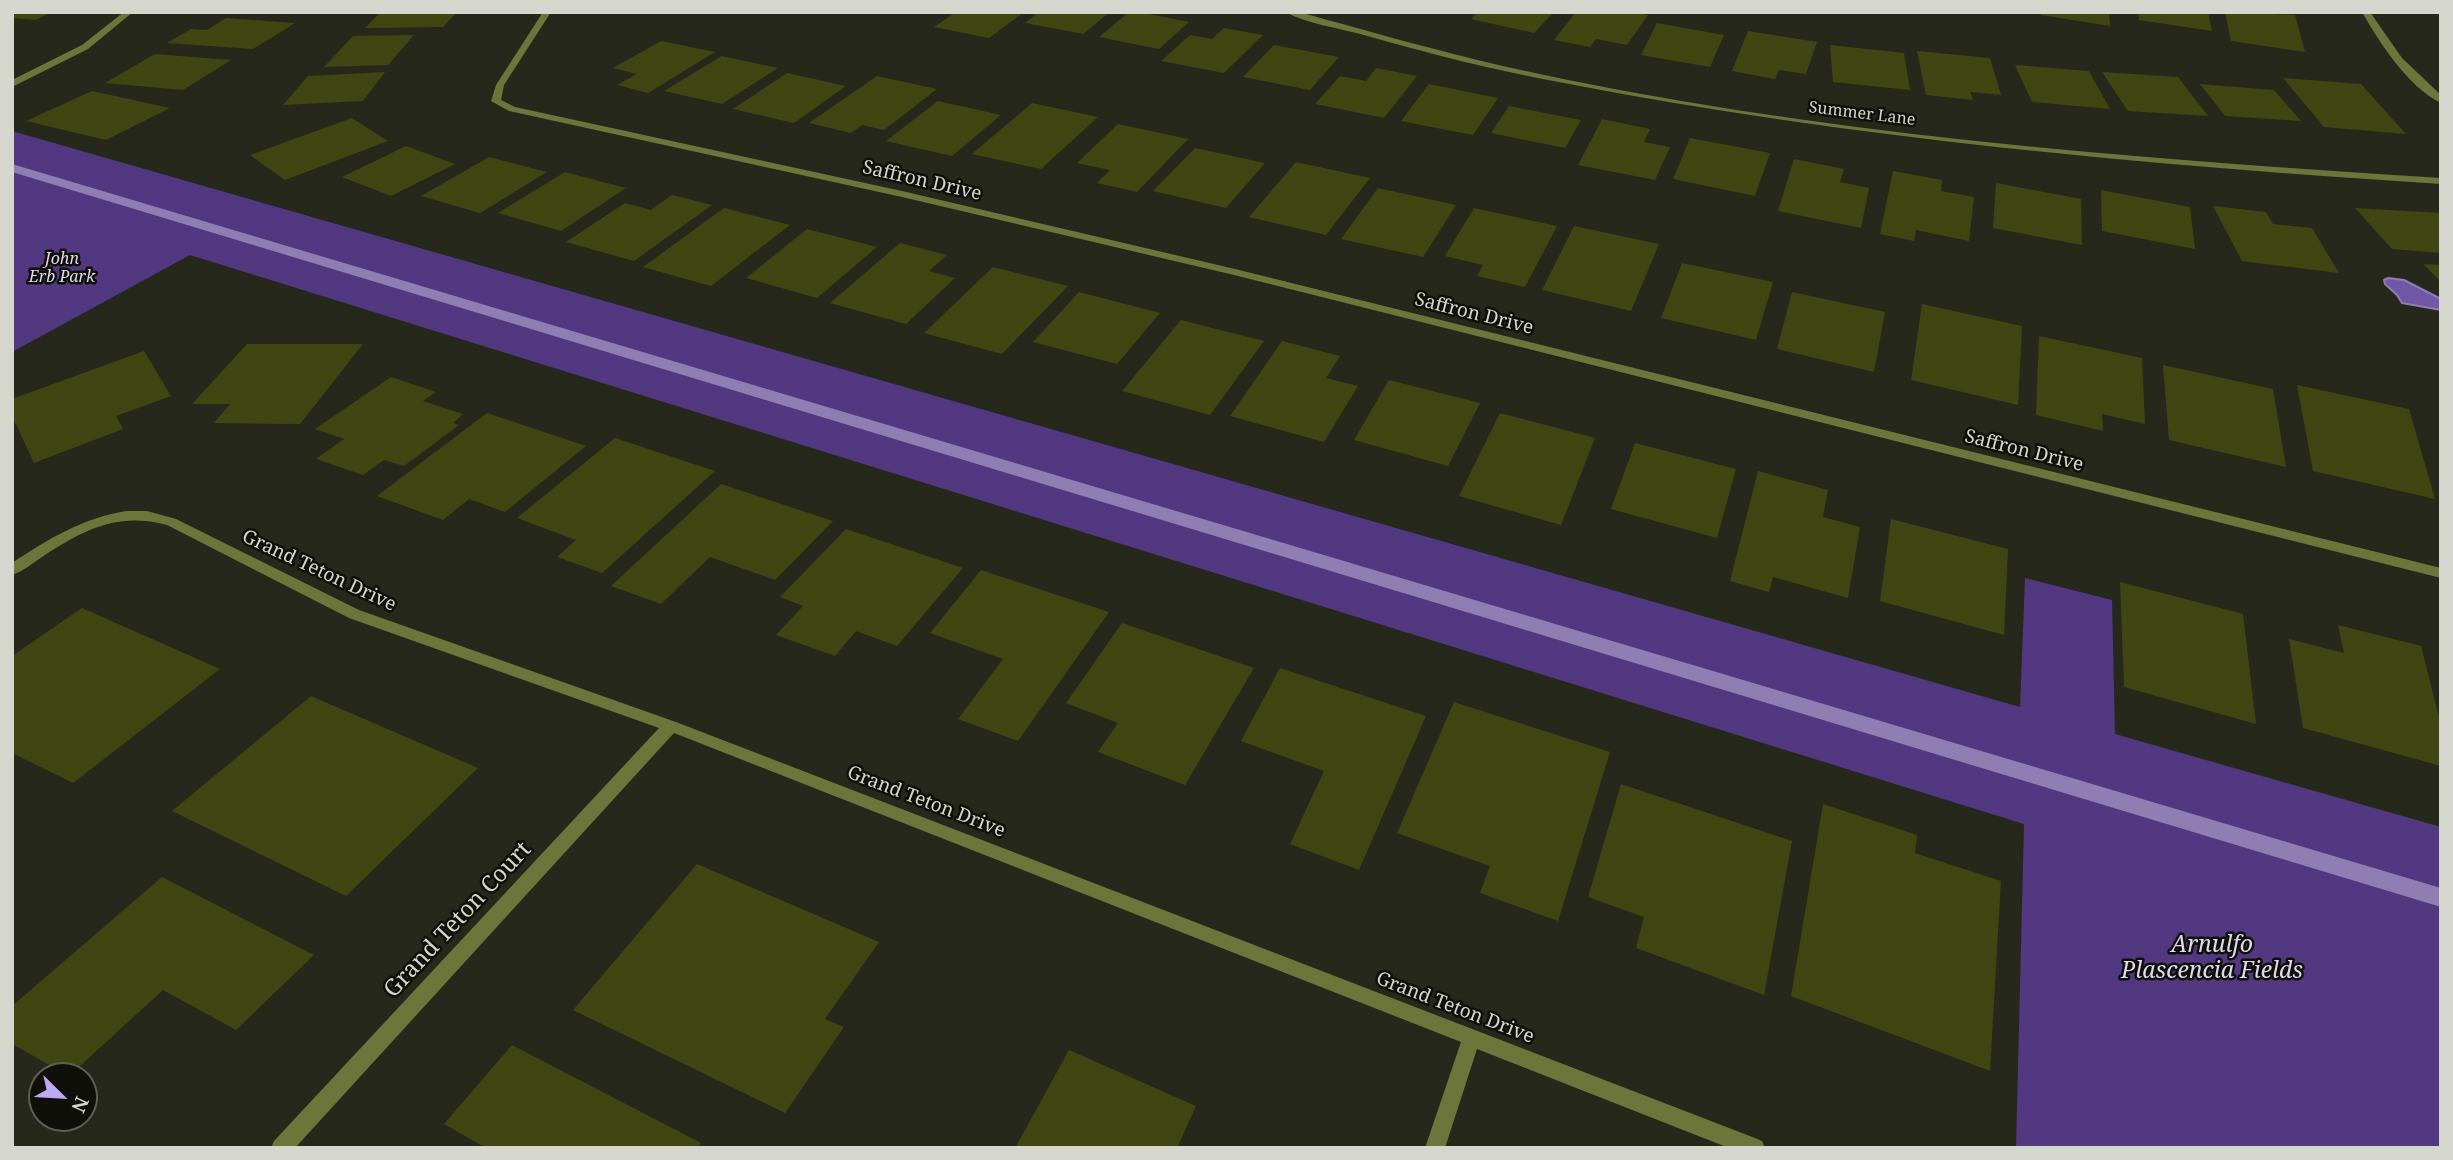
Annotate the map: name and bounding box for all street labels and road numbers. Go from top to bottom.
street label: Summer Lane [1808,98,1916,130]
street label: Saffron Drive [860,156,984,206]
street label: Saffron Drive [1412,288,1536,340]
street label: Saffron Drive [1962,425,2086,477]
street label: Grand Teton Drive [238,525,400,617]
street label: Grand Teton Drive [844,761,1008,843]
street label: Grand Teton Court [379,836,537,1004]
street label: Grand Teton Drive [1373,967,1537,1049]

